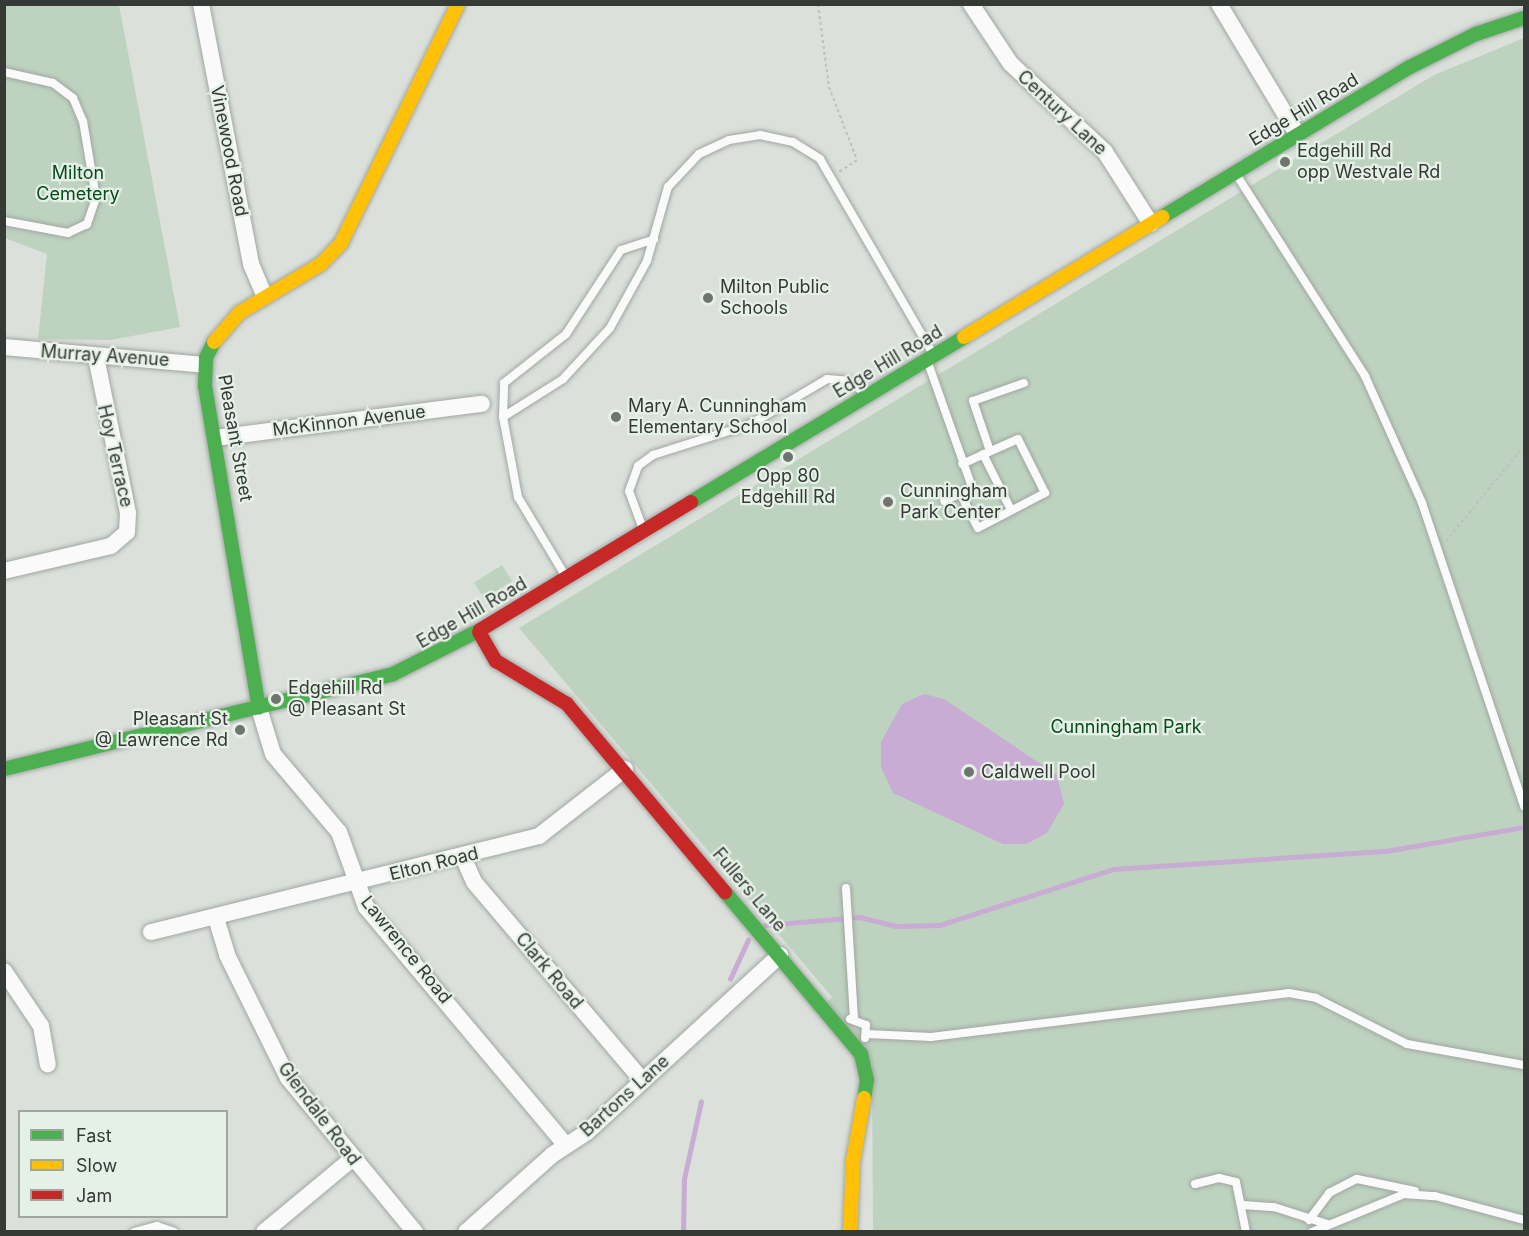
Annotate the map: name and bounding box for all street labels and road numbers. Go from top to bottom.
street label: Century Lane [1013,66,1111,160]
street label: Edge Hill Road [1246,69,1362,151]
street label: Vinewood Road [206,84,252,218]
street label: Edge Hill Road [830,321,946,403]
street label: Murray Avenue [40,341,170,371]
street label: Pleasant Street [213,373,257,503]
street label: McKinnon Avenue [271,401,427,441]
street label: Hoy Terrace [93,403,137,509]
street label: Edge Hill Road [413,573,531,653]
street label: Elton Road [387,843,481,885]
street label: Fullers Lane [708,844,790,936]
street label: Lawrence Road [356,892,456,1008]
street label: Clark Road [511,928,587,1014]
street label: Bartons Lane [576,1050,674,1142]
street label: Glendale Road [273,1058,365,1170]

